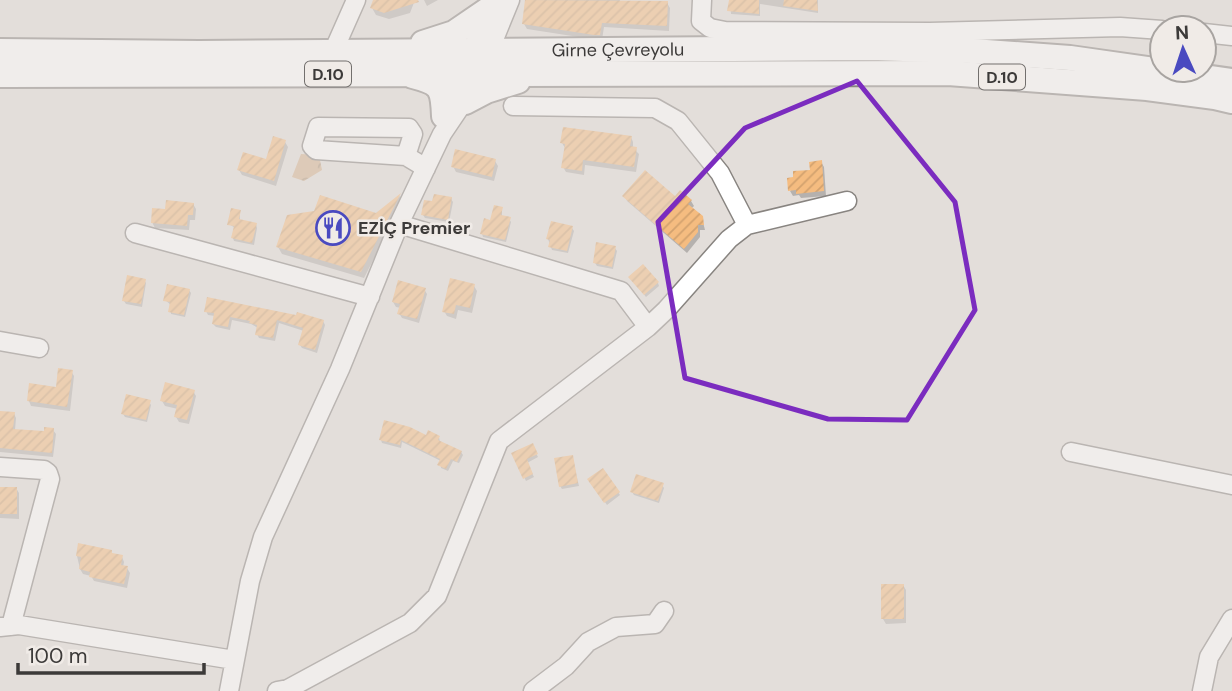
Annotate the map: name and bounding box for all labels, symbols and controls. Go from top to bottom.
north arrow [1148,14,1218,84]
text: N [1175,20,1190,45]
street label: Girne Çevreyolu [552,37,684,62]
road number: D.10 [305,61,351,86]
road number: D.10 [979,64,1025,90]
restaurant icon: EZİÇ Premier [314,209,352,247]
place label: EZİÇ Premier [358,216,470,240]
scale bar [18,632,203,676]
text: 100 m [28,642,88,670]

